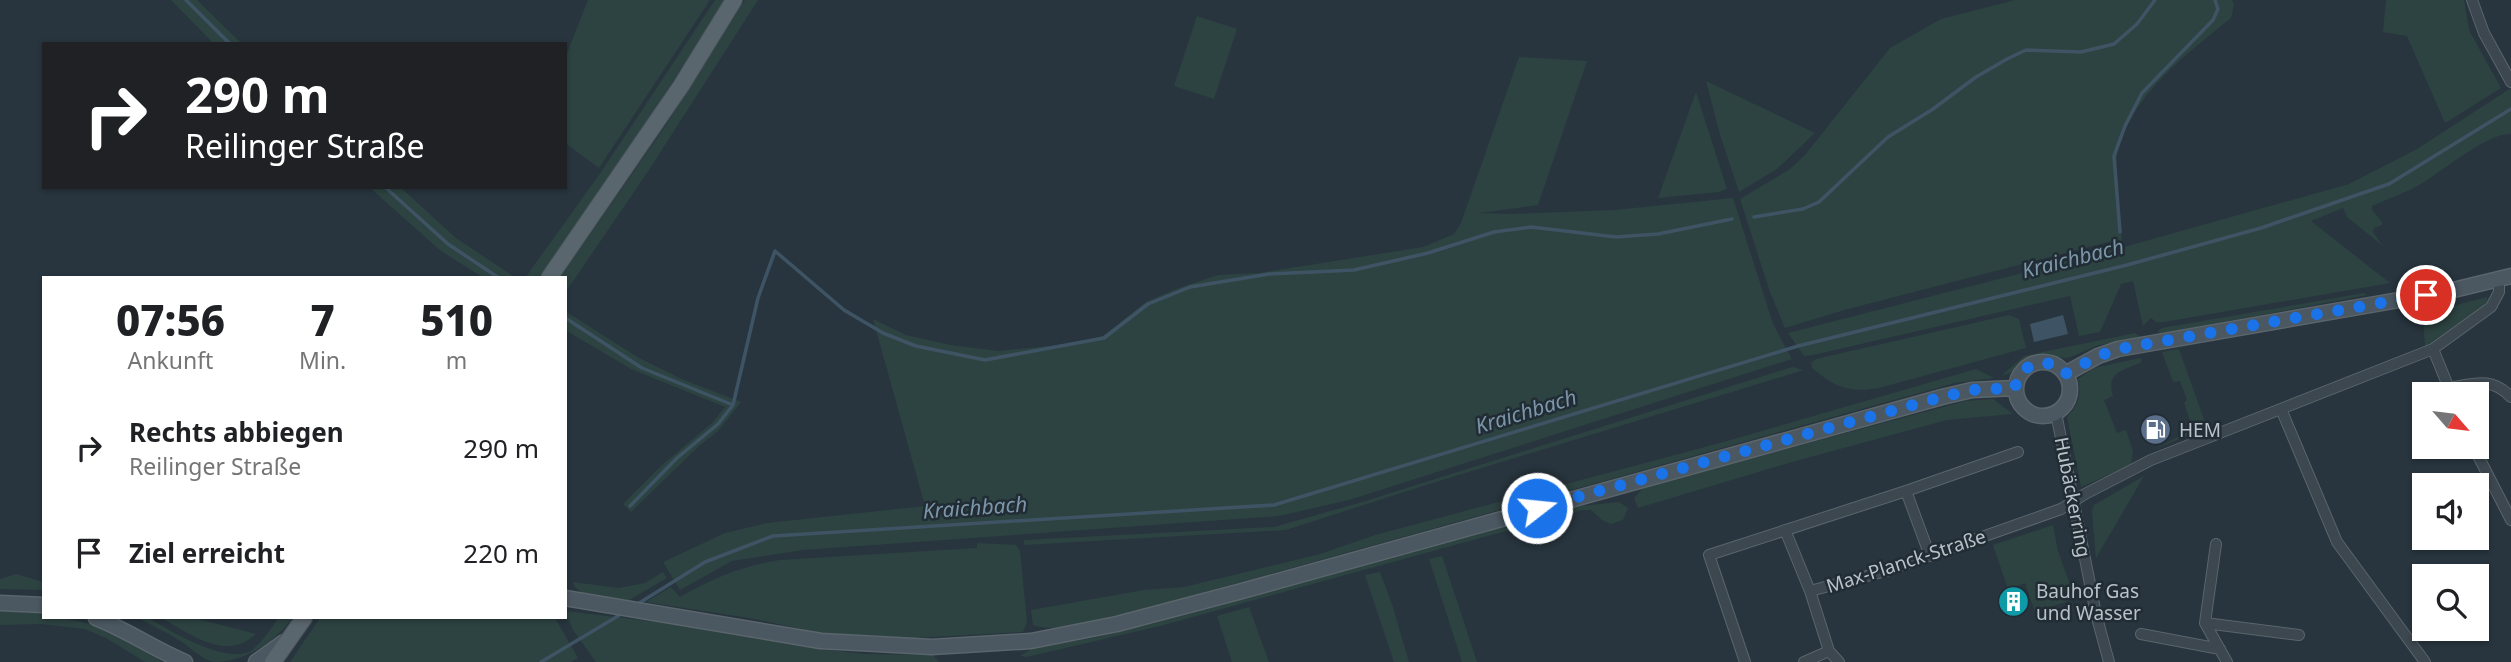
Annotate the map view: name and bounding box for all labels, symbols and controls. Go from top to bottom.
text: 290 m [185,61,330,127]
icon: right [70,70,161,161]
text: Reilinger Straße [185,124,425,167]
water label: Kraichbach [2019,232,2127,284]
pin [2396,265,2456,325]
icon: arrive [2407,276,2445,314]
text: 07:56 [116,291,225,348]
text: 7 [310,291,335,348]
text: 510 [420,291,493,348]
text: Ankunft [128,344,213,376]
text: Min. [299,344,346,376]
text: m [446,344,467,376]
water label: Kraichbach [1472,382,1580,440]
north arrow [2412,382,2488,458]
map controls [2412,382,2489,641]
fuel station icon: HEM [2139,413,2173,447]
text: Rechts abbiegen [129,414,344,450]
place label: HEM [2179,417,2221,443]
icon: right [70,429,108,467]
text: 290 m [463,430,539,466]
street label: Hubäckerring [2049,435,2097,559]
text: Reilinger Straße [129,450,301,482]
position arrow [1500,471,1574,545]
button: sound [2412,473,2489,550]
water label: Kraichbach [922,489,1028,525]
street label: Max-Planck-Straße [1823,523,1989,599]
icon: arrive [70,534,108,572]
text: Ziel erreicht [129,535,285,571]
text: 220 m [463,535,539,571]
button: search [2412,564,2489,641]
place label: Bauhof Gas und Wasser [2036,578,2141,626]
building icon: Bauhof Gas und Wasser [1996,585,2030,619]

